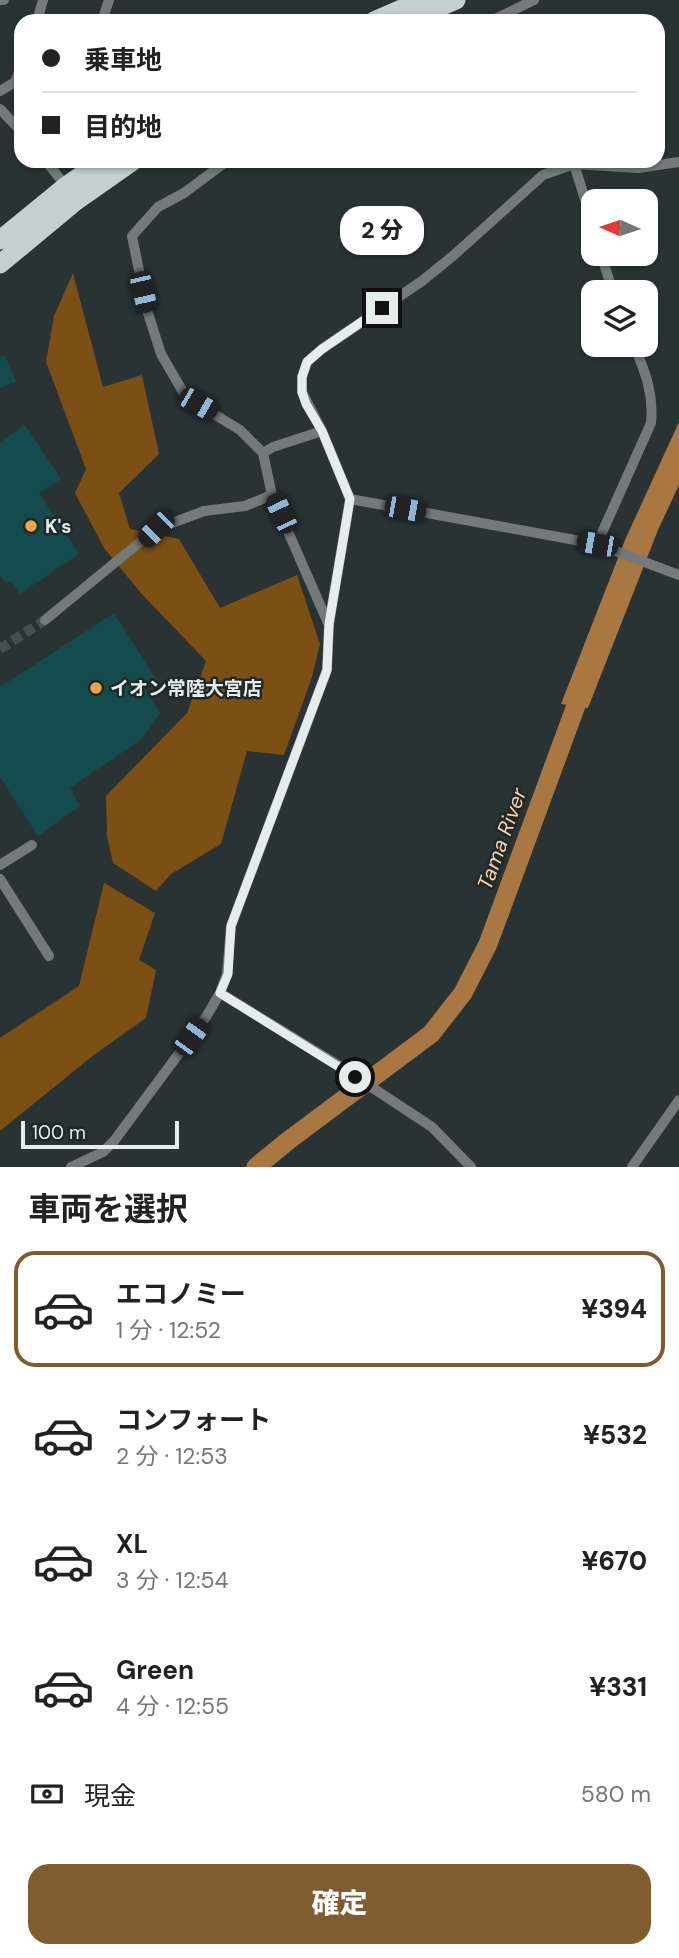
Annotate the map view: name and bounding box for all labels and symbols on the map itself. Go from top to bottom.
north arrow [581,189,658,266]
callout: 2 分 [340,206,424,256]
car [129,269,158,315]
route end [366,292,398,324]
car [175,384,222,424]
car [263,490,300,536]
car [383,495,428,523]
car [134,507,179,551]
place label: K's [45,514,71,539]
marker: K's [23,518,39,534]
car [575,530,620,558]
place label: イオン常陸大宮店 [110,676,262,701]
marker: イオン常陸大宮店 [88,680,104,696]
water label: Tama River [471,783,534,894]
car [171,1014,212,1060]
route start [339,1061,371,1093]
scale bar [21,1118,178,1150]

